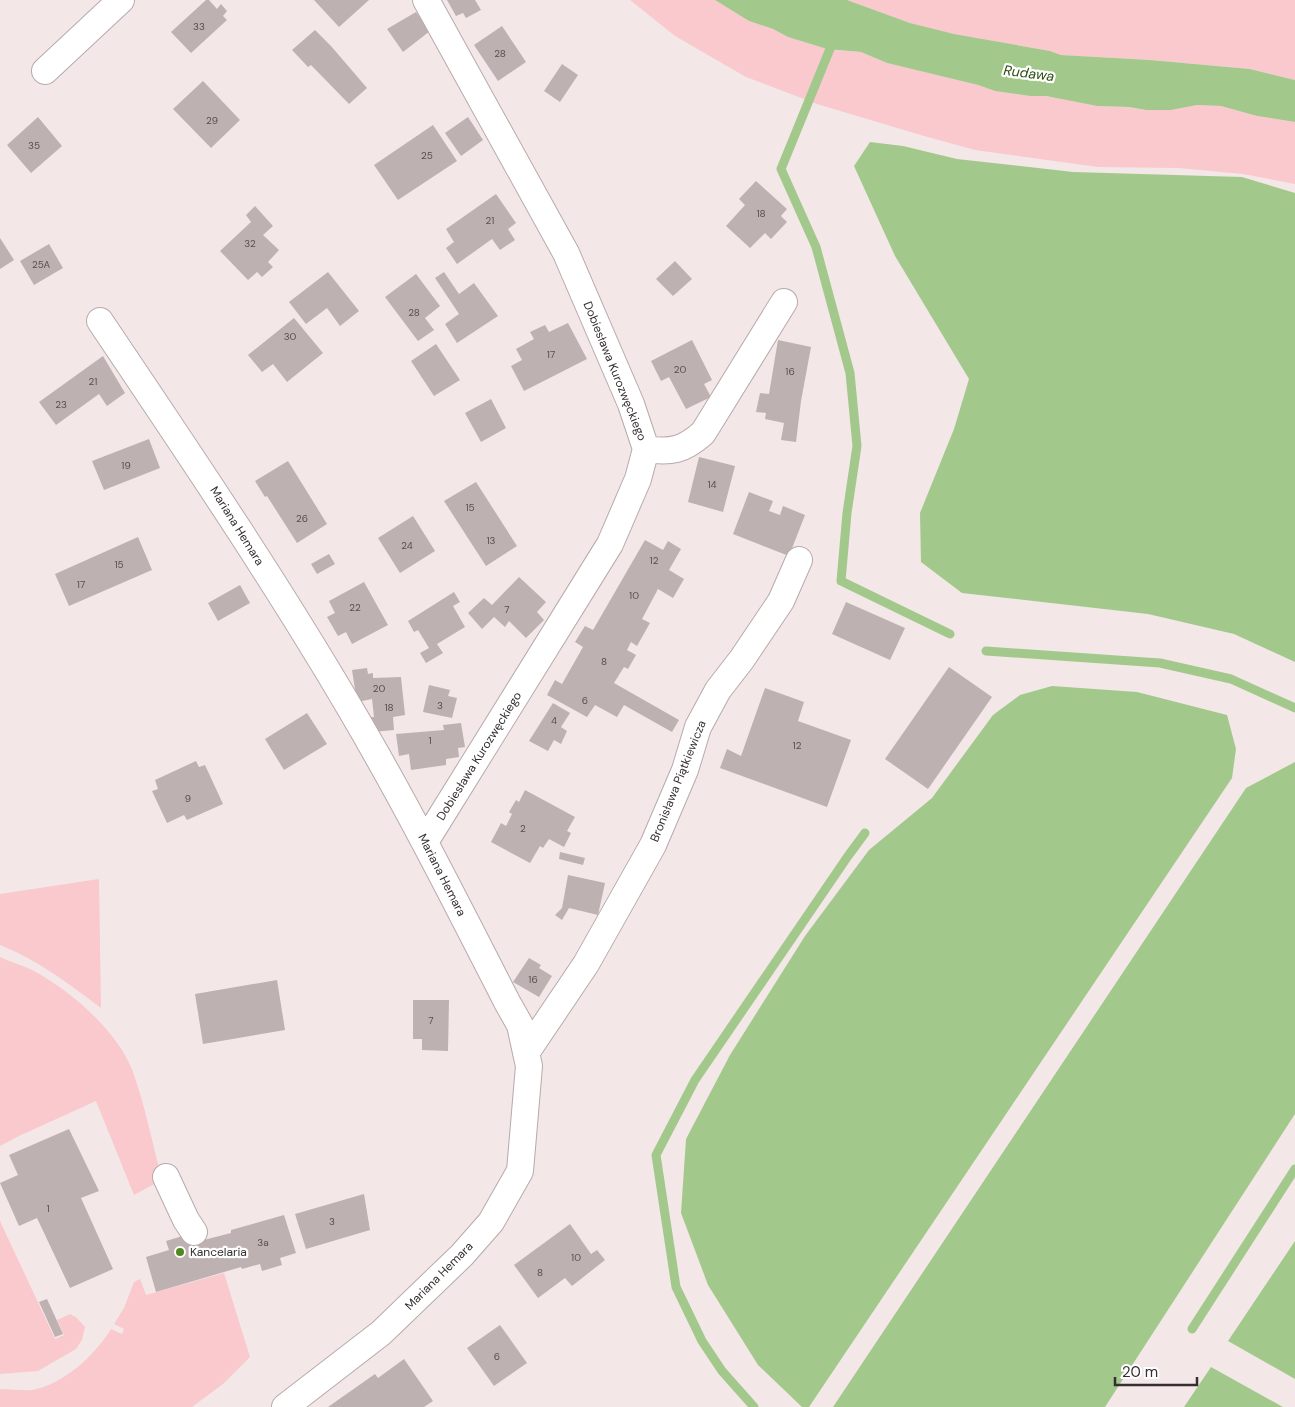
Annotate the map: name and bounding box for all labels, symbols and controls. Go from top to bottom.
house number: 33 [193,20,205,33]
house number: 28 [494,47,506,60]
water label: Rudawa [1003,61,1056,85]
house number: 29 [206,114,218,127]
house number: 35 [28,139,40,152]
house number: 25 [421,149,433,162]
house number: 18 [756,207,766,220]
house number: 21 [486,214,494,227]
house number: 32 [244,237,256,250]
house number: 25A [32,258,50,271]
street label: Dobiesława Kurozwęckiego [580,299,650,443]
house number: 28 [408,306,420,319]
house number: 30 [284,330,297,343]
house number: 17 [547,348,555,361]
house number: 20 [674,363,686,376]
house number: 16 [785,365,795,378]
house number: 21 [89,375,97,388]
house number: 23 [55,398,67,411]
house number: 19 [121,459,131,472]
house number: 14 [707,478,717,491]
street label: Mariana Hemara [206,483,268,569]
house number: 15 [465,501,475,514]
house number: 26 [296,512,308,525]
house number: 13 [486,534,496,547]
house number: 24 [401,539,413,552]
house number: 12 [650,554,659,567]
house number: 15 [114,558,124,571]
house number: 17 [77,578,85,591]
house number: 10 [629,589,639,602]
house number: 22 [349,601,361,614]
house number: 7 [504,603,510,616]
house number: 8 [601,655,607,668]
house number: 20 [373,682,385,695]
street label: Dobiesława Kurozwęckiego [433,689,525,823]
house number: 6 [582,694,588,707]
house number: 3 [437,699,443,712]
house number: 18 [384,701,394,714]
house number: 4 [551,714,557,727]
street label: Bronisława Piątkiewicza [646,718,710,844]
house number: 1 [428,734,432,747]
house number: 12 [793,739,802,752]
house number: 9 [185,792,191,805]
house number: 2 [520,822,526,835]
street label: Mariana Hemara [414,831,470,919]
house number: 16 [528,973,538,986]
house number: 7 [428,1014,434,1027]
house number: 1 [46,1202,50,1215]
house number: 3 [329,1215,335,1228]
house number: 3a [257,1236,269,1249]
street label: Mariana Hemara [401,1238,477,1314]
place label: Kancelaria [190,1244,247,1260]
marker: Kancelaria [174,1246,186,1258]
house number: 10 [571,1251,581,1264]
house number: 8 [537,1266,543,1279]
house number: 6 [494,1350,500,1363]
scale bar [1115,1354,1198,1386]
text: 20 m [1122,1362,1158,1382]

